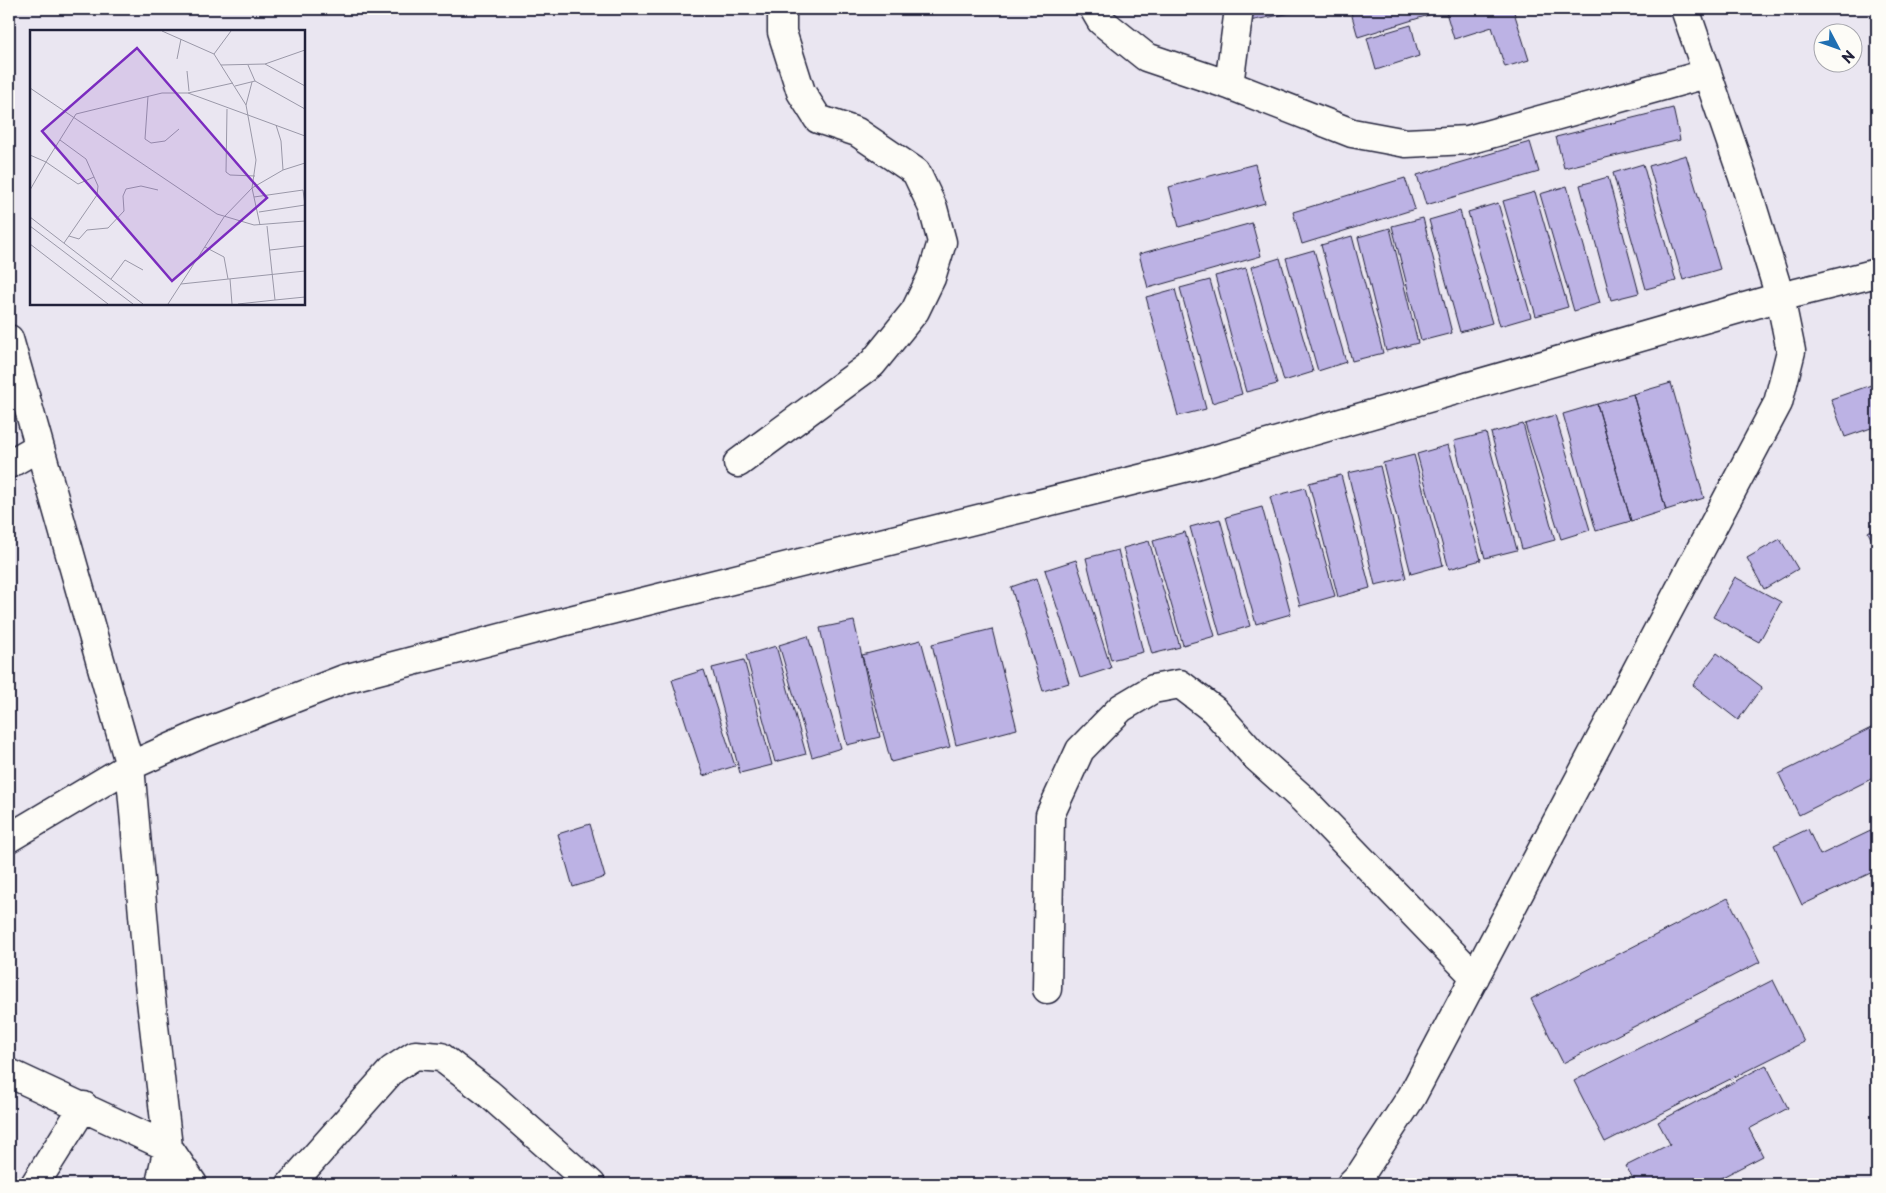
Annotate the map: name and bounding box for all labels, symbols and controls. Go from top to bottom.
north arrow [1814,22,1864,72]
inset map [30,30,305,305]
text: N [1837,46,1860,68]

